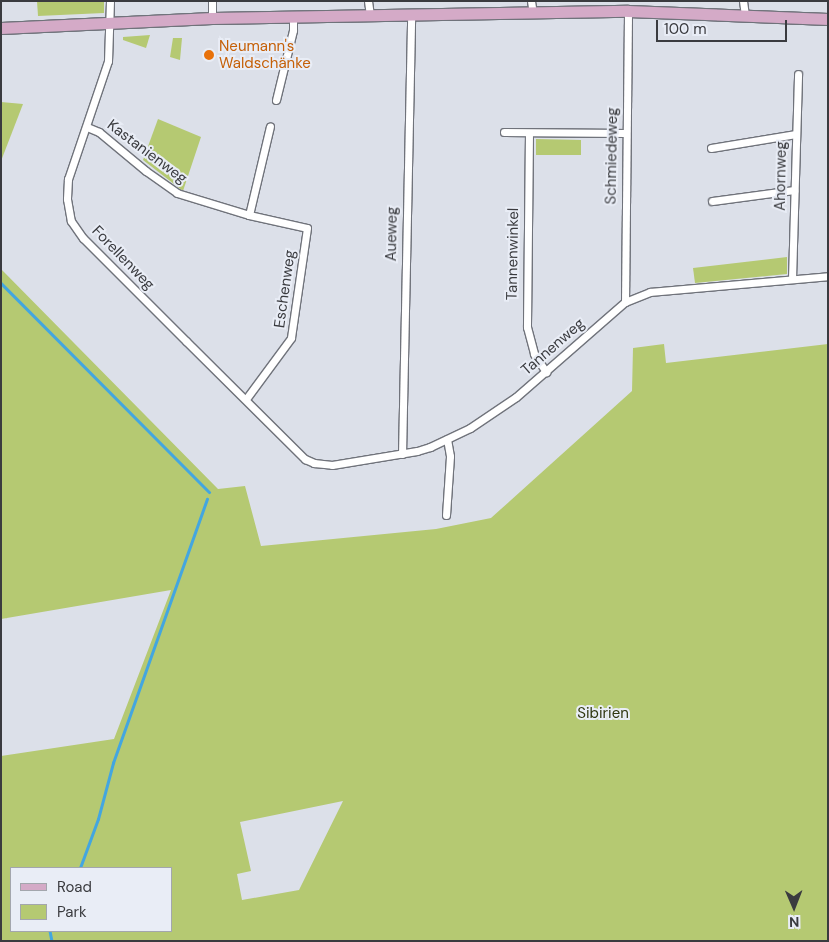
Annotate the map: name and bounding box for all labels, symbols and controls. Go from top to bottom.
scale bar [659,10,790,42]
text: 100 m [664,19,707,39]
place label: Neumann's Waldschänke [219,37,311,72]
marker: Neumann's Waldschänke [203,49,215,61]
street label: Schmiedeweg [602,107,622,205]
street label: Kastanienweg [104,116,190,188]
street label: Ahornweg [771,141,791,211]
street label: Aueweg [383,207,401,261]
street label: Tannenwinkel [503,208,523,300]
street label: Forellenweg [88,222,158,294]
street label: Eschenweg [271,249,299,329]
street label: Tannenweg [518,315,588,379]
park label: Sibirien [577,705,629,723]
legend [10,867,172,932]
text: Road [57,877,92,897]
north arrow [769,882,819,932]
text: Park [57,902,87,922]
text: N [789,913,800,931]

